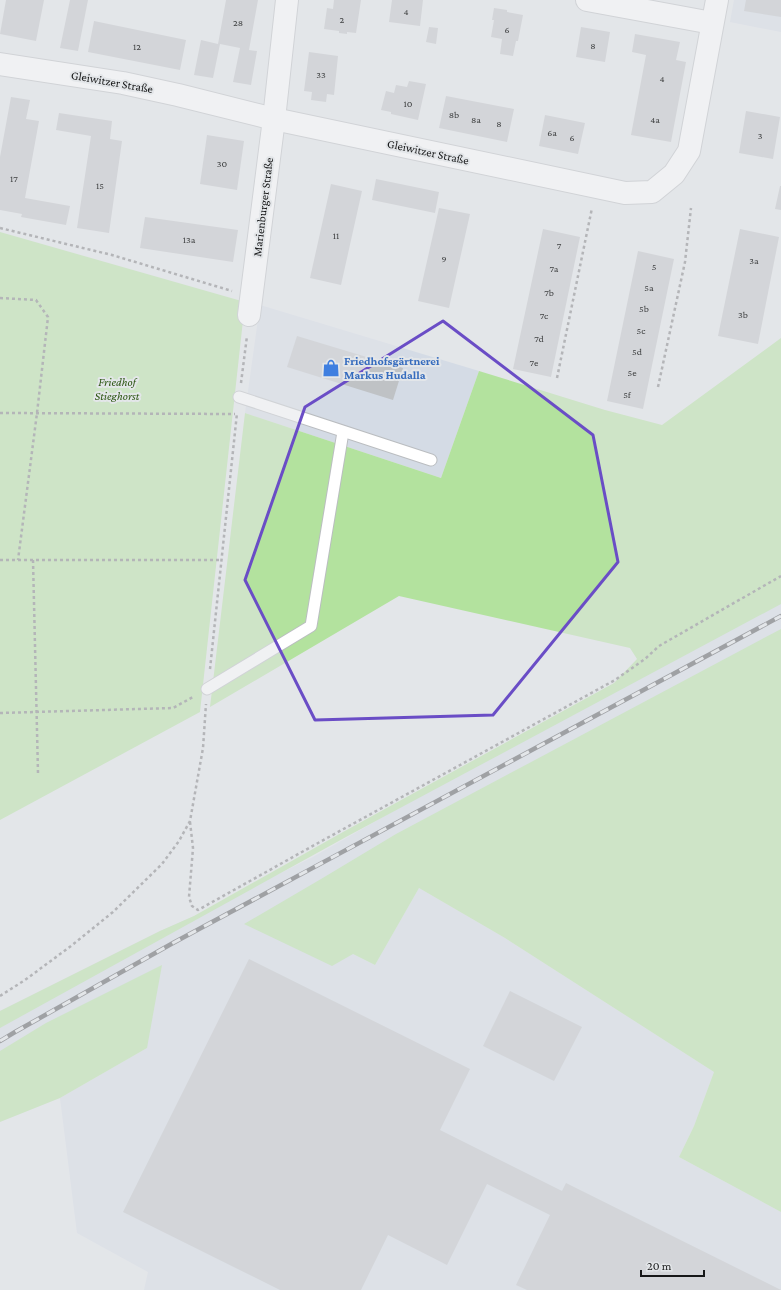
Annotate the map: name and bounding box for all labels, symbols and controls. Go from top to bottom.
house number: 4 [403,6,409,17]
house number: 2 [340,14,345,25]
house number: 28 [233,17,243,28]
house number: 6 [504,24,510,35]
house number: 8 [590,40,596,51]
house number: 12 [133,41,141,52]
street label: Gleiwitzer Straße [70,68,154,96]
house number: 33 [316,69,326,80]
house number: 4 [659,73,665,84]
house number: 10 [404,98,413,109]
house number: 8b [449,109,459,120]
house number: 8a [471,114,481,125]
house number: 4a [650,114,660,125]
house number: 8 [496,118,502,129]
house number: 6a [547,127,557,138]
house number: 3 [758,130,763,141]
house number: 6 [569,132,575,143]
street label: Gleiwitzer Straße [386,137,470,167]
street label: Marienburger Straße [250,157,276,257]
house number: 30 [217,158,228,169]
house number: 17 [10,173,18,184]
house number: 15 [96,180,104,191]
house number: 11 [333,230,339,241]
house number: 13a [183,234,196,245]
house number: 7 [557,240,562,251]
house number: 9 [441,253,447,264]
house number: 3a [749,255,759,266]
house number: 5 [652,261,657,272]
house number: 7a [550,263,559,274]
house number: 5a [644,282,654,293]
house number: 7b [544,287,554,298]
house number: 5b [639,303,649,314]
house number: 3b [738,309,748,320]
house number: 7c [540,310,549,321]
house number: 5c [637,325,646,336]
house number: 7d [534,333,545,344]
house number: 5d [632,346,643,357]
place label: Friedhofsgärtnerei Markus Hudalla [344,354,440,382]
house number: 7e [530,357,539,368]
shop icon: Friedhofsgärtnerei Markus Hudalla [321,358,341,378]
house number: 5e [627,367,637,378]
park label: Friedhof Stieghorst [95,375,140,403]
house number: 5f [623,389,632,400]
scale bar [641,1252,704,1278]
text: 20 m [647,1259,672,1273]

